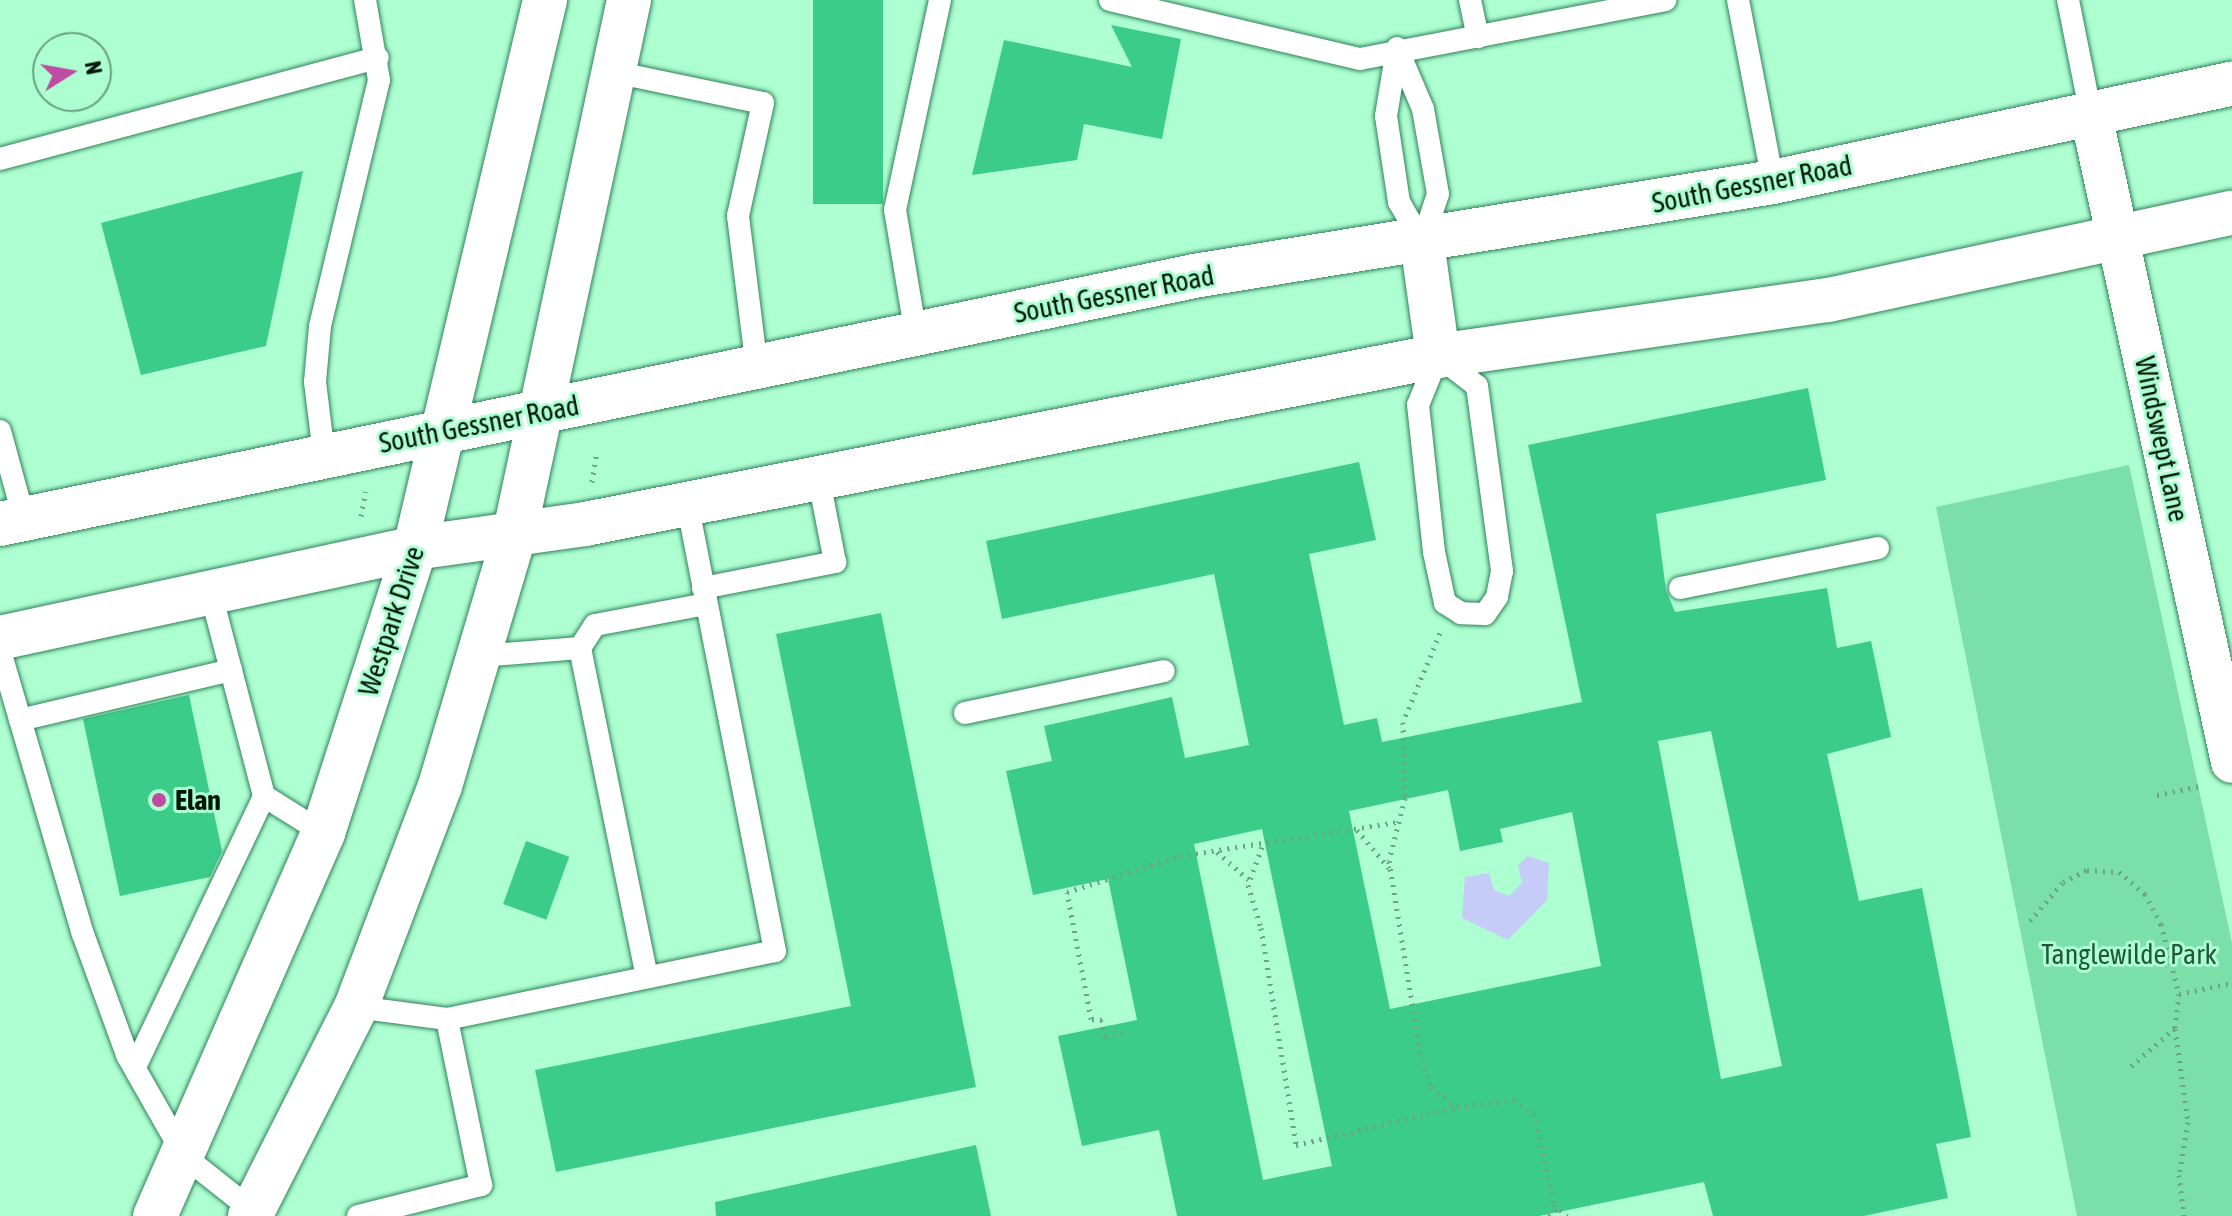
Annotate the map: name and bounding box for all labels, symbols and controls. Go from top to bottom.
north arrow [32,32,112,112]
text: N [80,59,108,77]
street label: South Gessner Road [1649,148,1855,220]
street label: South Gessner Road [1011,258,1217,330]
street label: Windswept Lane [2128,353,2196,525]
street label: South Gessner Road [376,388,582,460]
street label: Westpark Drive [351,542,431,700]
place label: Elan [175,783,221,817]
marker: Elan [150,791,168,809]
park label: Tanglewilde Park [2041,937,2217,971]

